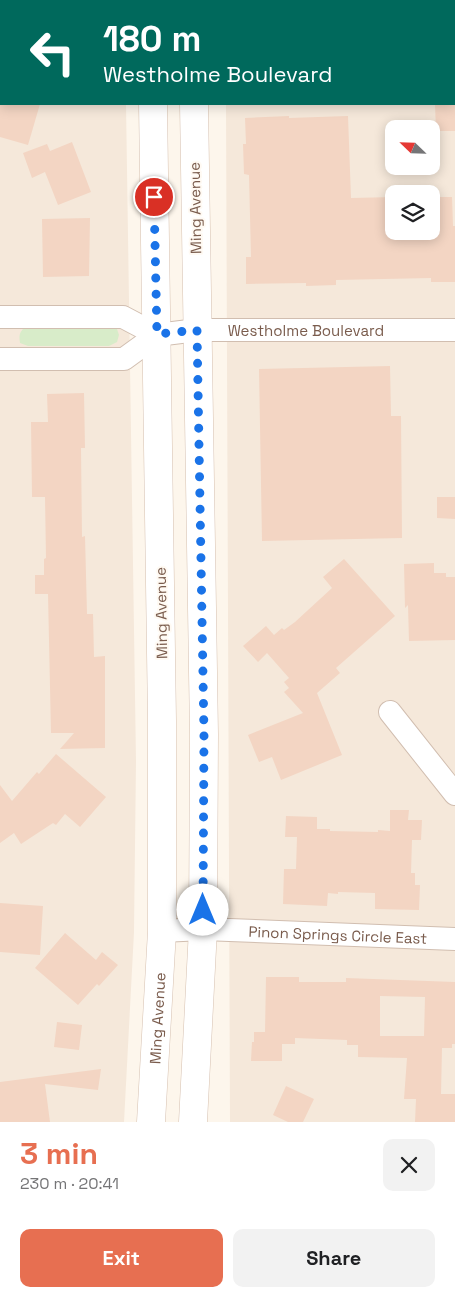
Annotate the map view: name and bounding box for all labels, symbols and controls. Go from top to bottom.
text: 180 m [103,17,201,61]
icon: left [20,20,85,85]
text: Westholme Boulevard [103,60,332,88]
north arrow [385,120,440,175]
map controls [385,120,440,240]
street label: Ming Avenue [185,162,205,254]
pin [133,176,175,218]
icon: arrive [140,183,168,211]
button: layers [385,185,440,240]
street label: Westholme Boulevard [228,321,384,340]
street label: Ming Avenue [151,567,171,659]
position arrow [176,883,228,935]
street label: Pinon Springs Circle East [248,921,428,947]
street label: Ming Avenue [145,971,169,1065]
text: 3 min [20,1134,98,1173]
button: close [383,1139,435,1191]
text: 230 m · 20:41 [20,1173,119,1194]
button: Exit [20,1229,223,1287]
button: Share [233,1229,435,1287]

